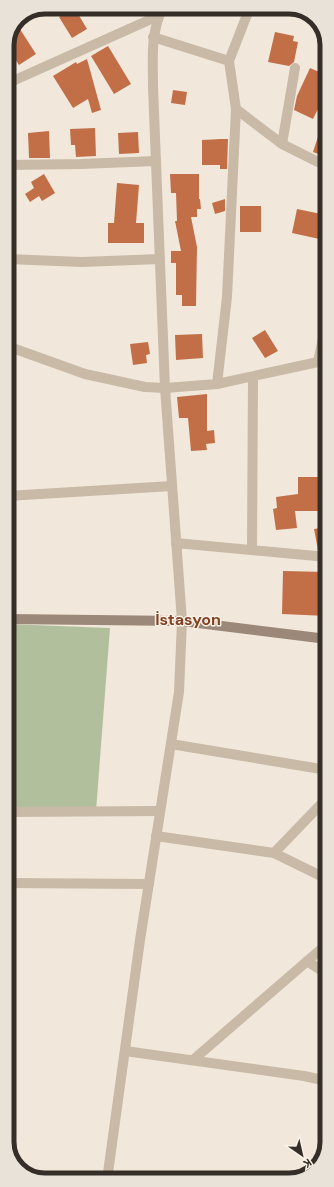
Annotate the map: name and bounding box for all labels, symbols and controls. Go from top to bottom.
district label: İstasyon [155,609,221,630]
north arrow [282,1135,322,1175]
text: K [301,1155,314,1171]

